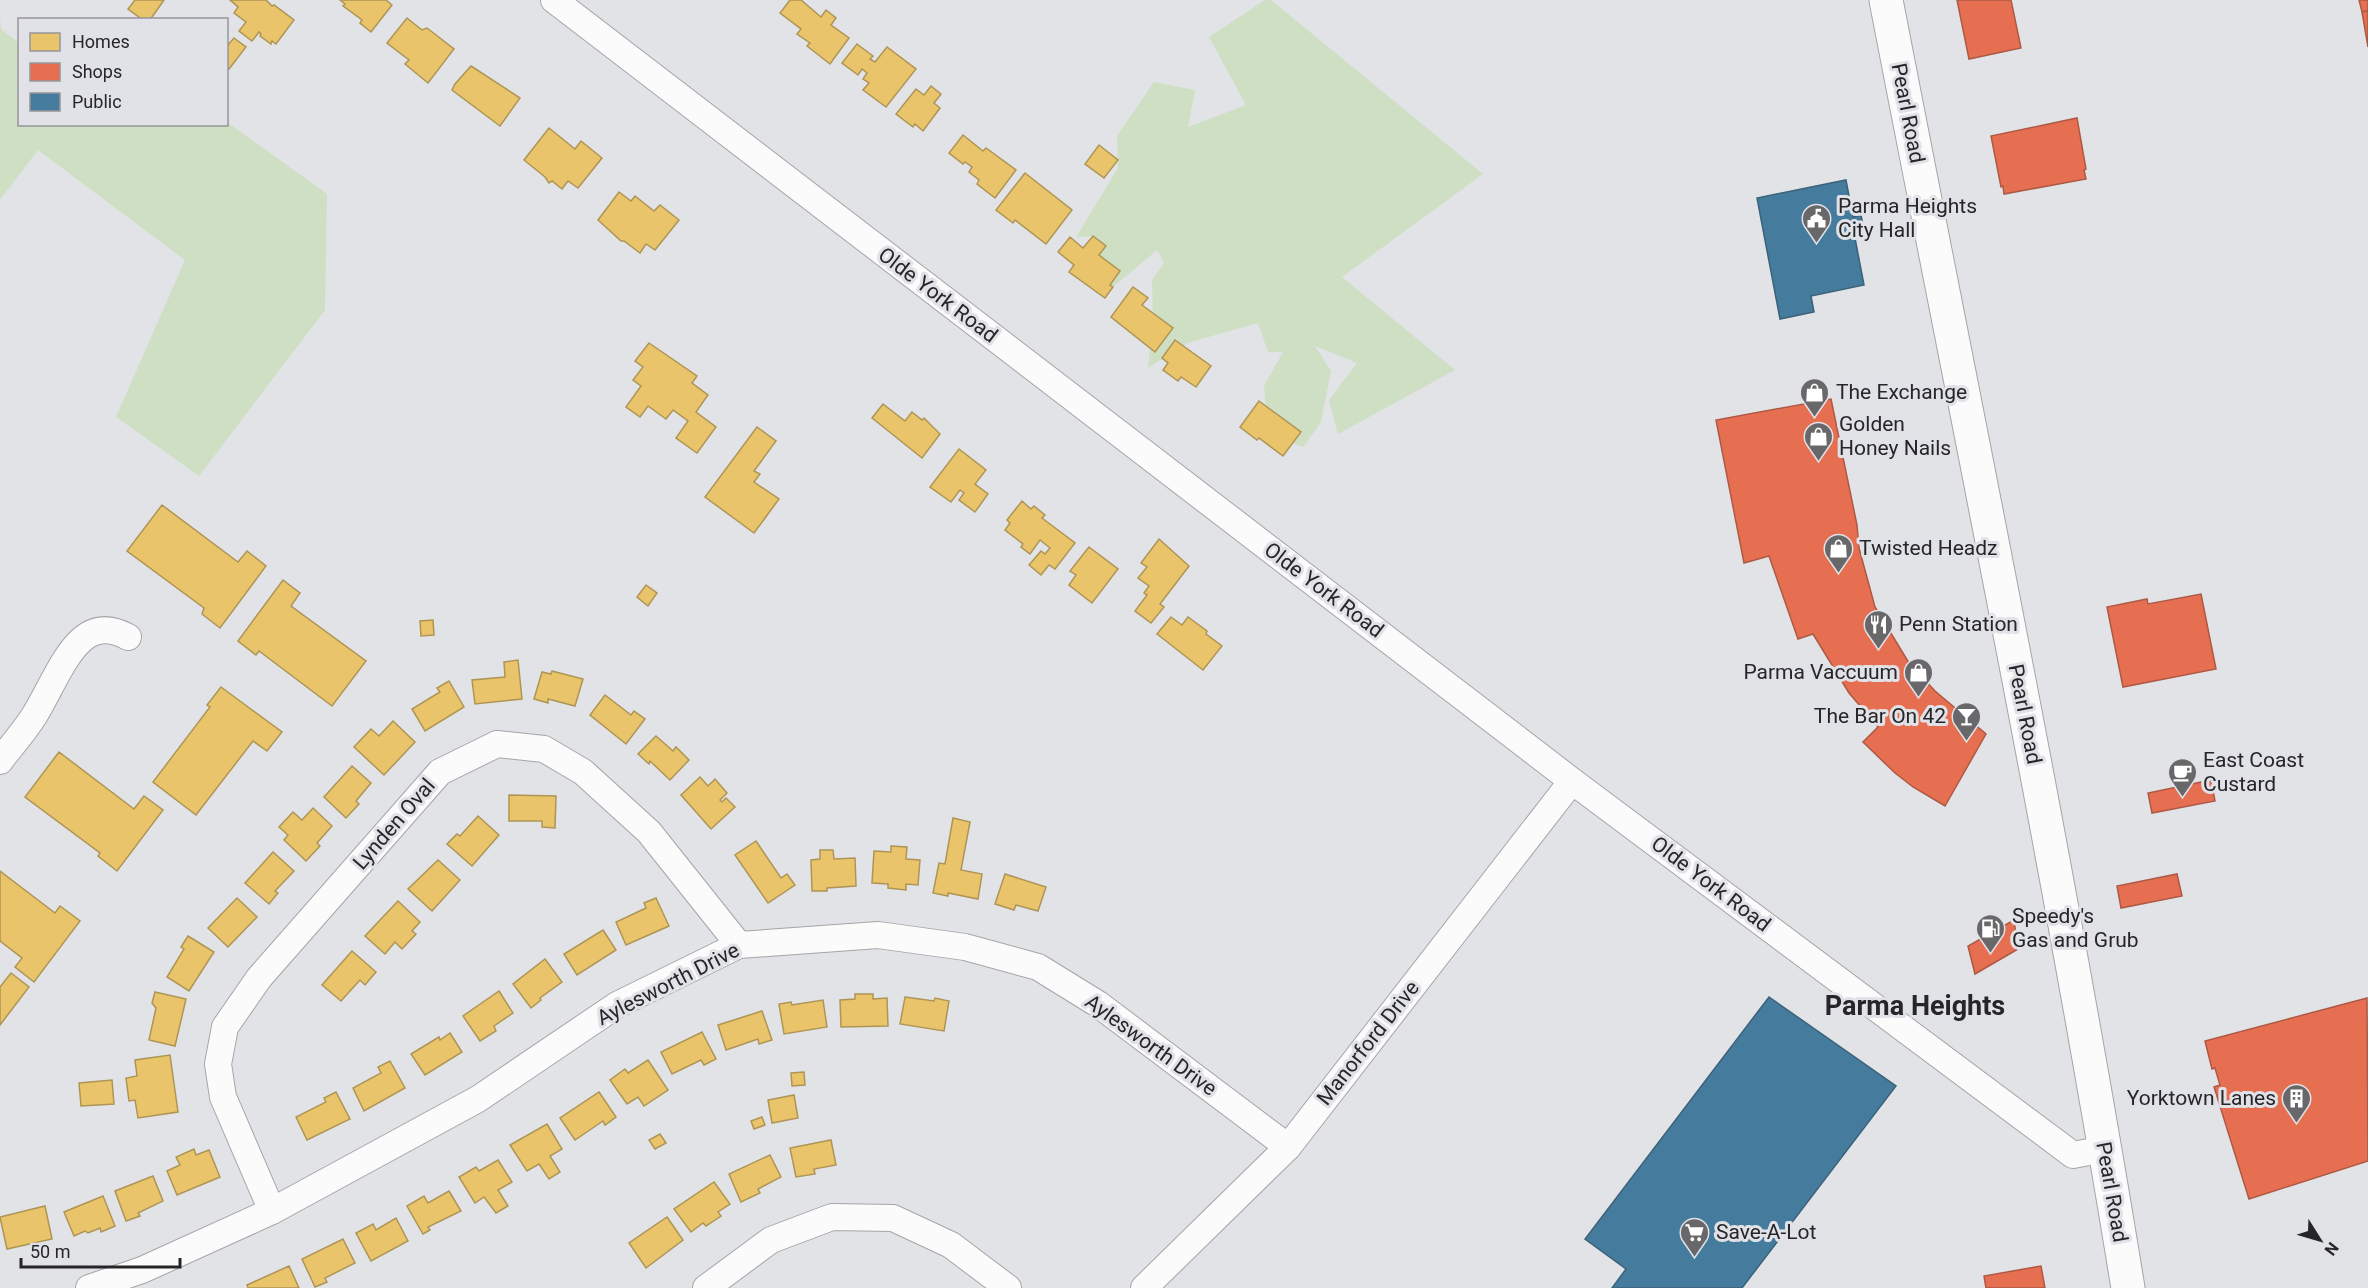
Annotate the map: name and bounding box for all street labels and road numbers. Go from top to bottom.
street label: Pearl Road [1887,61,1929,165]
street label: Olde York Road [874,242,1002,348]
street label: Olde York Road [1260,537,1388,643]
street label: Pearl Road [2004,662,2046,766]
street label: Lynden Oval [348,774,440,874]
street label: Olde York Road [1647,831,1775,937]
street label: Aylesworth Drive [593,938,743,1030]
street label: Manorford Drive [1312,976,1424,1110]
street label: Aylesworth Drive [1081,989,1221,1101]
street label: Pearl Road [2091,1140,2133,1244]

